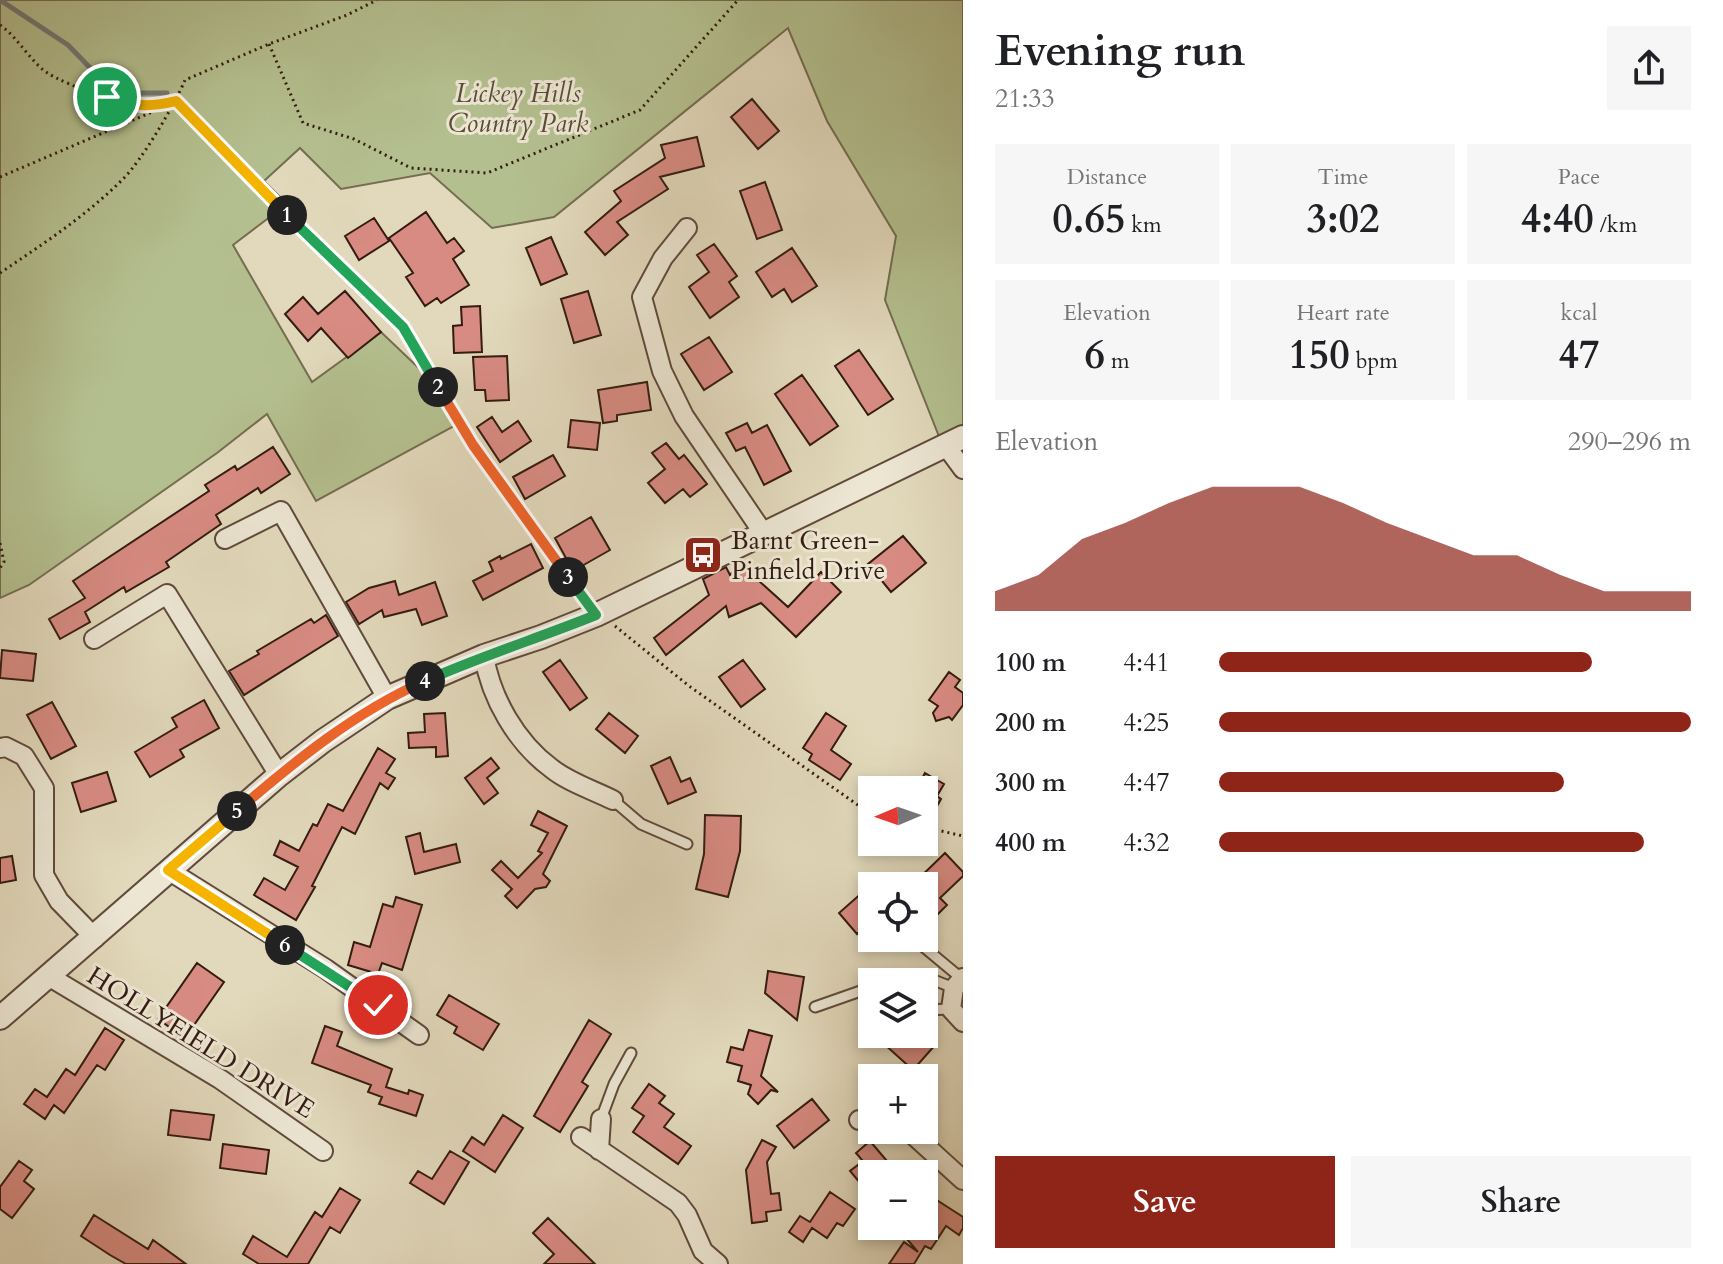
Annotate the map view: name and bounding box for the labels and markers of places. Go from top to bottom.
pin [73,63,141,131]
pin: 1 [267,195,307,235]
pin: 2 [418,367,458,407]
place label: Barnt Green- Pinfield Drive [731,523,885,588]
bus stop icon: Barnt Green- Pinfield Drive [682,534,724,576]
pin: 3 [548,557,588,597]
pin: 4 [405,661,445,701]
pin: 5 [217,791,257,831]
pin: 6 [265,925,305,965]
pin [344,971,412,1039]

